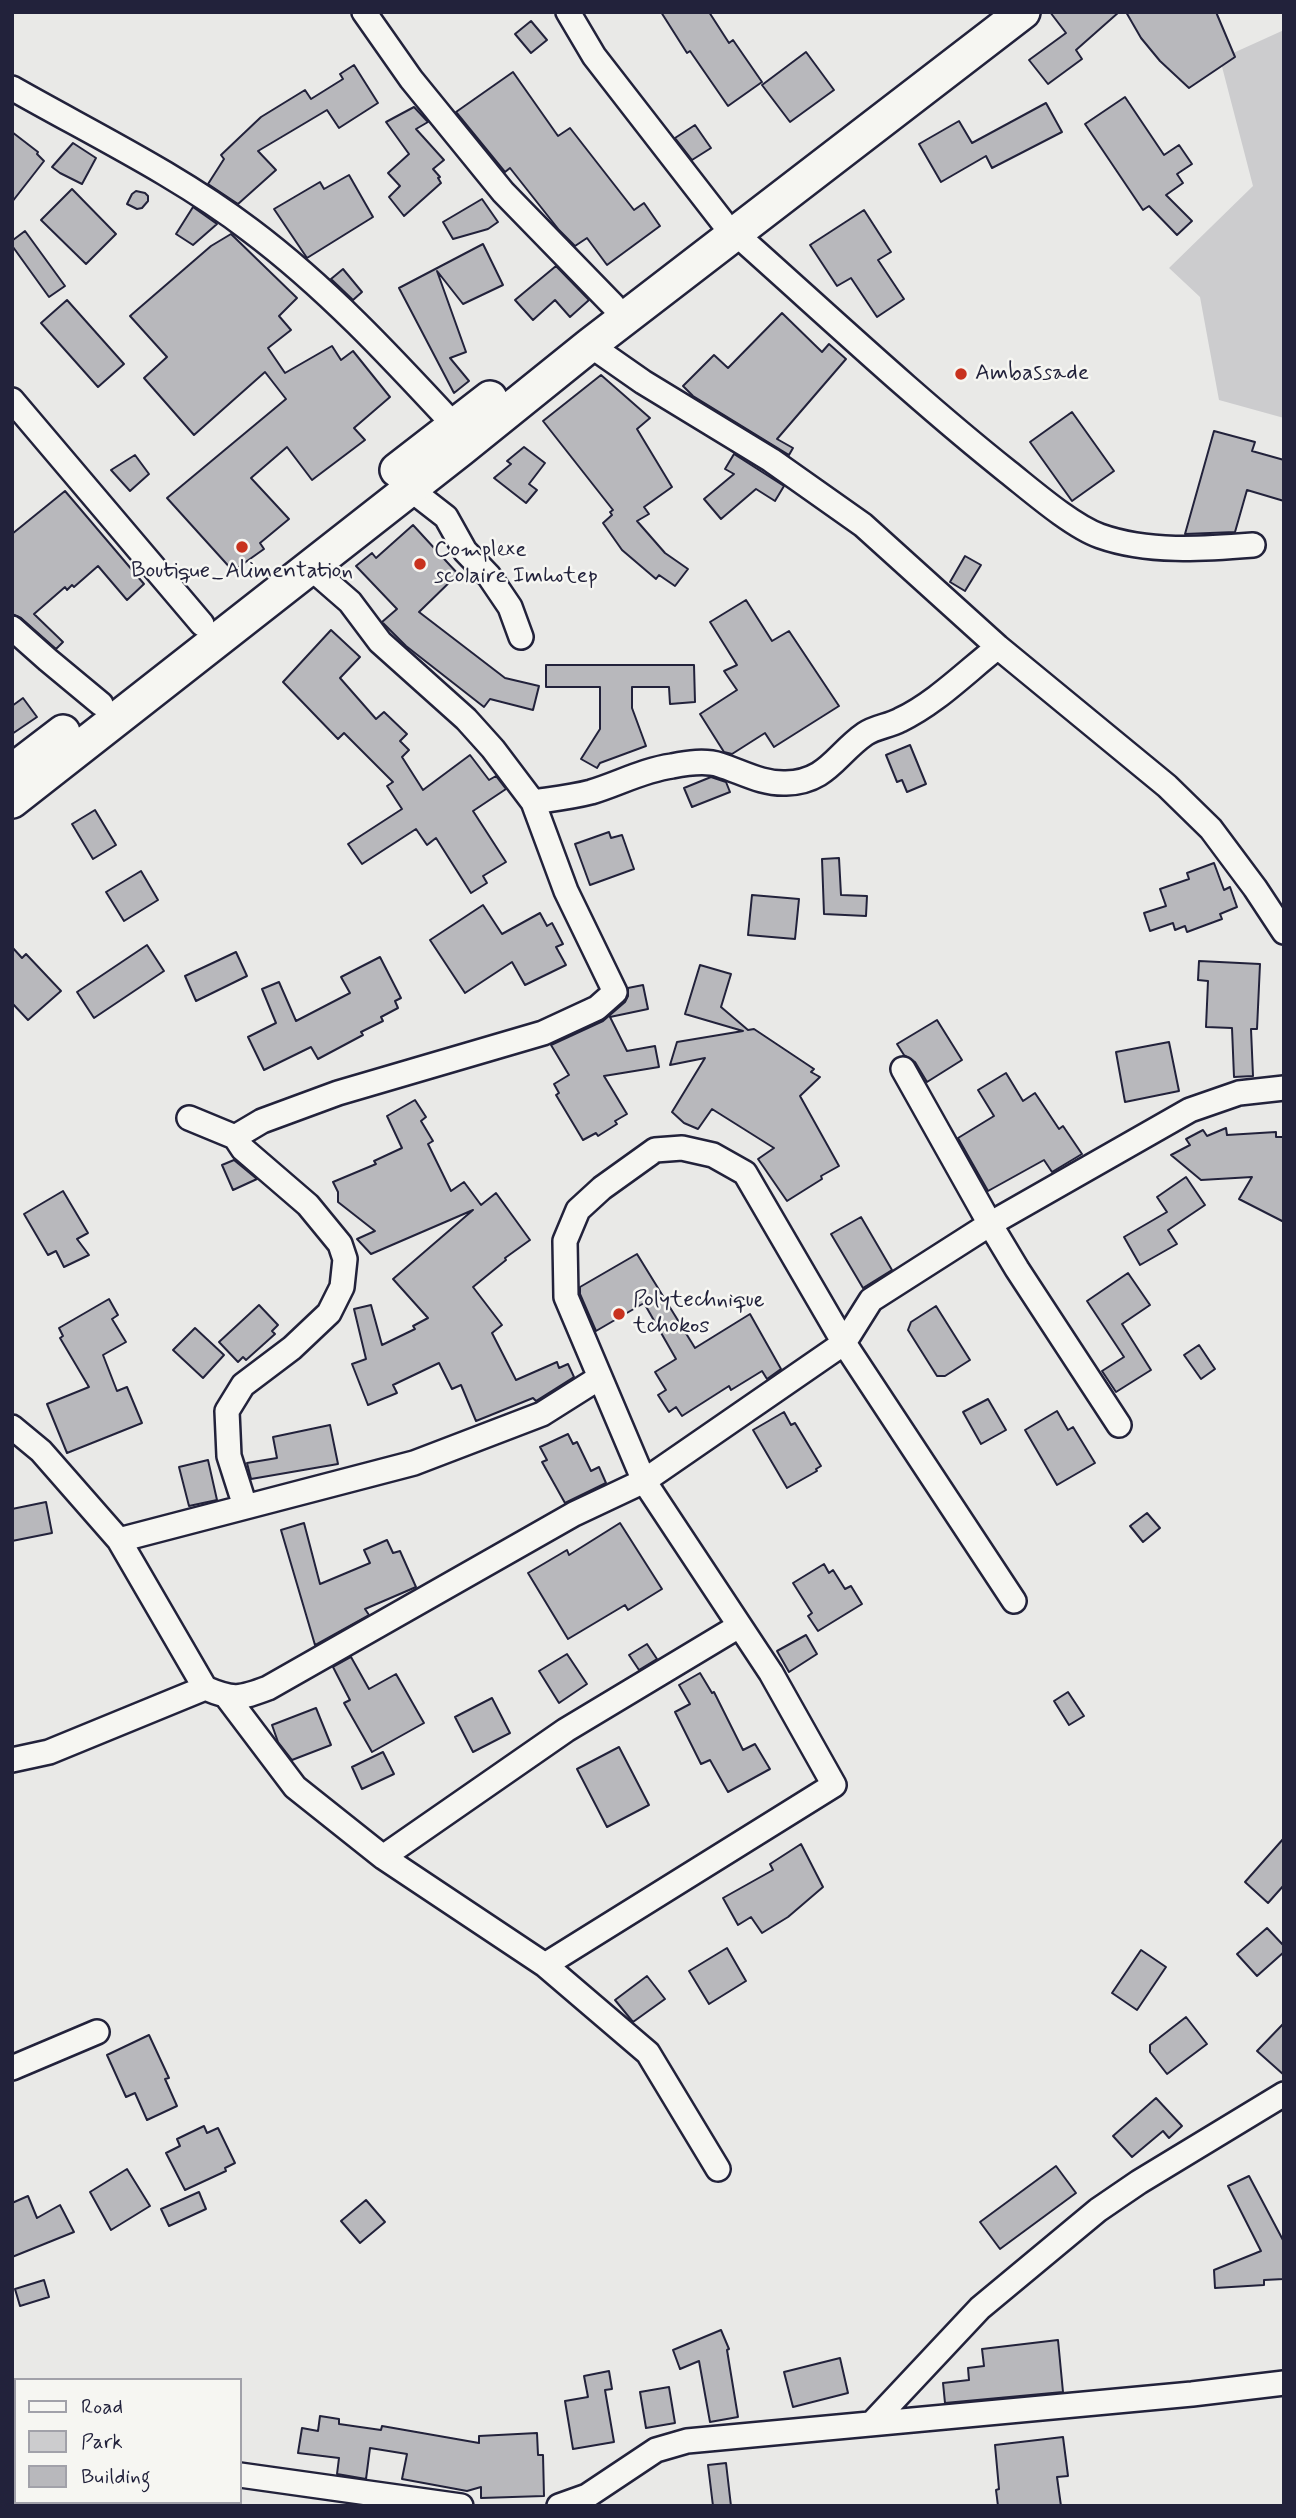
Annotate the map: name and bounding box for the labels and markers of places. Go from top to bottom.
place label: Ambassade [975,360,1089,388]
marker: Ambassade [953,366,969,382]
place label: Complexe scolaire Imhotep [434,537,598,591]
marker: Boutique_Alimentation [234,539,250,555]
marker: Complexe scolaire Imhotep [412,556,428,572]
place label: Boutique_Alimentation [131,558,353,586]
place label: Polytechnique tchokos [633,1287,765,1341]
marker: Polytechnique tchokos [611,1306,627,1322]

